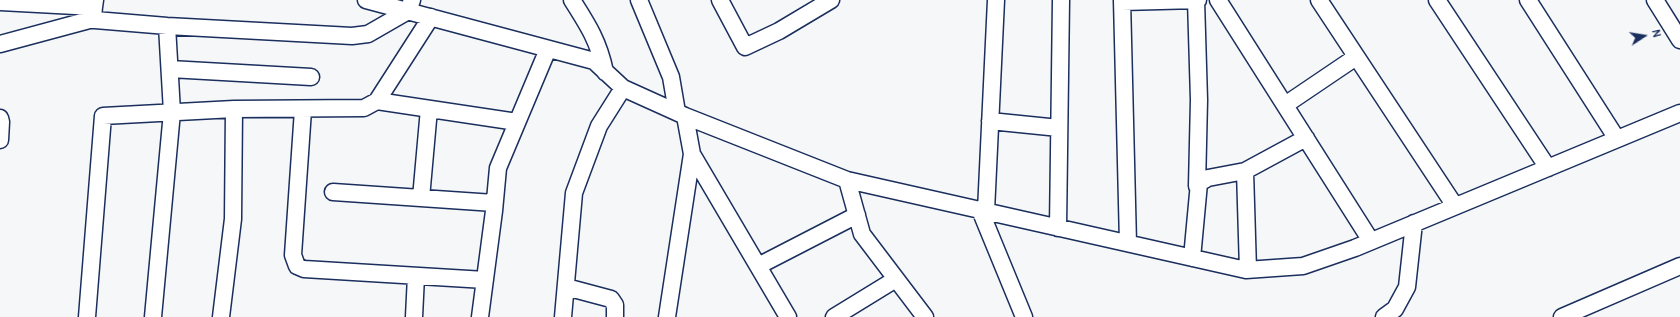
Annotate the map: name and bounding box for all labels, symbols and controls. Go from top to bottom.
north arrow [1624,16,1664,56]
text: N [1649,28,1663,38]

